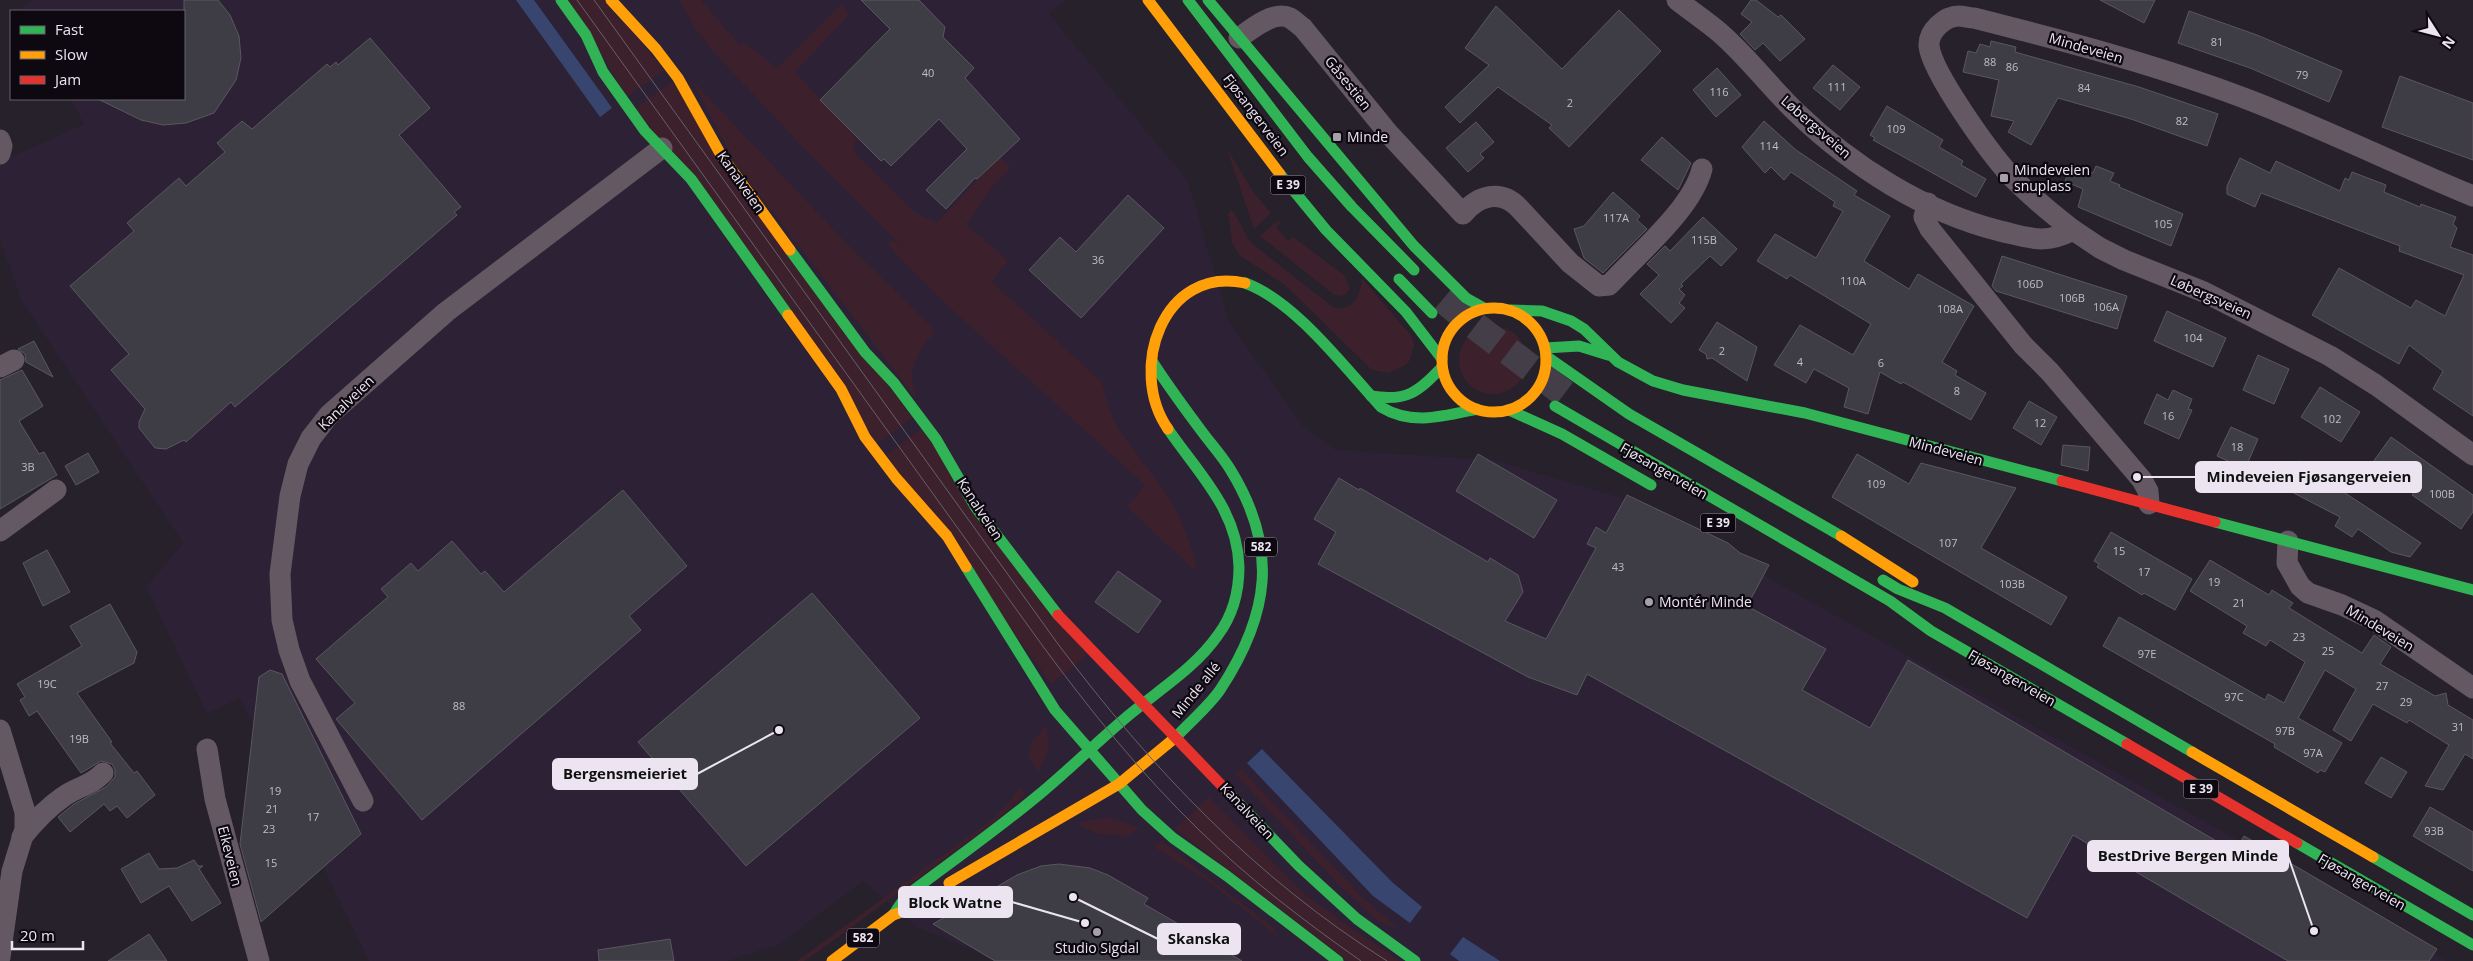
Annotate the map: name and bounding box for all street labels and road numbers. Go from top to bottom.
street label: Mindeveien [2047,28,2125,67]
street label: Gåsestien [1321,52,1376,114]
street label: Fjøsangerveien [1219,70,1294,160]
street label: Løbergsveien [1777,91,1855,162]
street label: Kanalveien [713,147,770,216]
road number: E 39 [1270,176,1306,194]
street label: Løbergsveien [2168,270,2255,323]
street label: Kanalveien [313,371,378,434]
street label: Mindeveien [1907,432,1985,470]
street label: Fjøsangerveien [1617,438,1712,503]
street label: Kanalveien [953,474,1008,544]
road number: E 39 [1700,514,1736,532]
road number: 582 [1245,538,1277,556]
street label: Mindeveien [2343,600,2418,655]
street label: Fjøsangerveien [1965,645,2060,710]
street label: Minde allé [1167,657,1224,722]
street label: Kanalveien [1216,778,1279,843]
road number: E 39 [2184,780,2218,799]
street label: Eikeveien [214,824,247,888]
street label: Fjøsangerveien [2315,849,2410,914]
road number: 582 [847,928,879,948]

